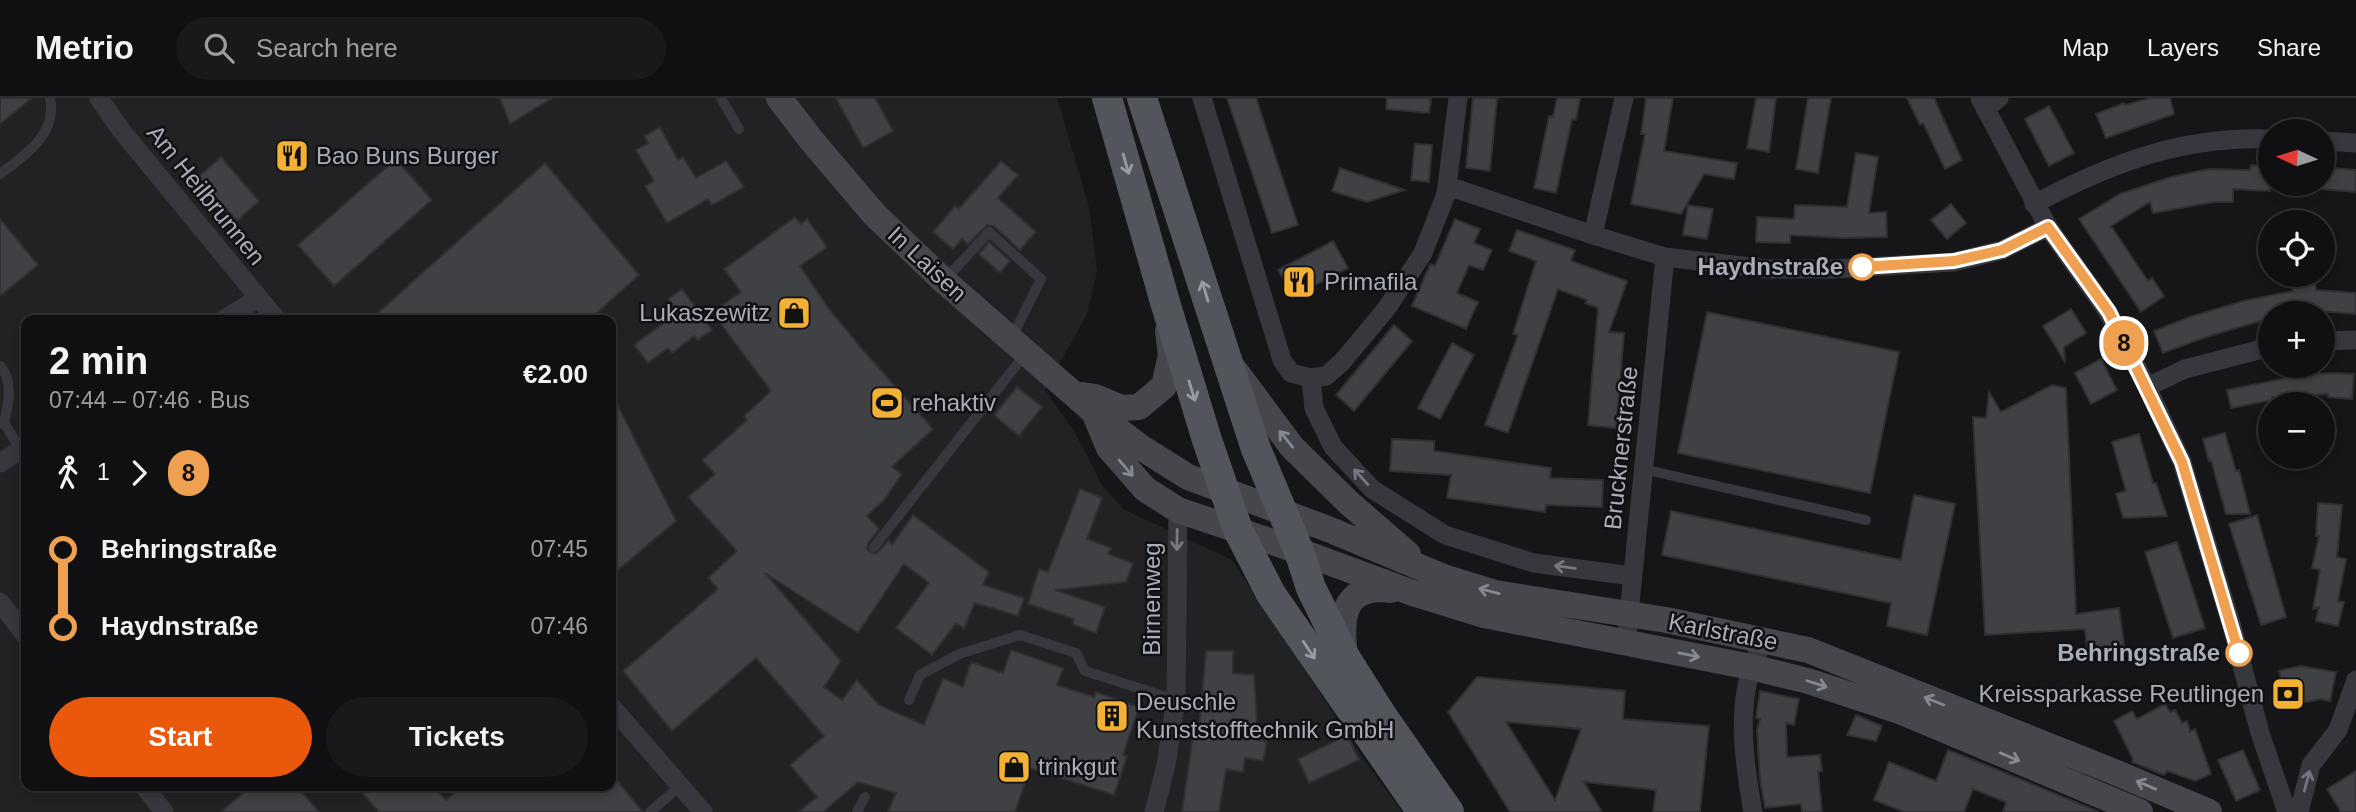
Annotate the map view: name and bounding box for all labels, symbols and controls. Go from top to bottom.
search box [176,17,666,80]
text: Metrio [35,29,134,66]
icon: search [200,29,238,67]
text: Search here [256,33,398,63]
text: Map [2062,34,2109,61]
text: Layers [2147,34,2219,61]
text: Share [2257,34,2321,61]
street label: Am Heilbrunnen [142,119,271,270]
north arrow [2258,119,2334,196]
map controls [2258,119,2335,469]
restaurant icon: Bao Buns Burger [273,137,311,175]
place label: Bao Buns Burger [316,142,499,169]
one-way arrow [1120,153,1133,175]
button: locate [2258,210,2335,287]
street label: In Laisen [883,221,972,307]
place label: Haydnstraße [1698,253,1843,280]
marker: Haydnstraße [1849,254,1875,280]
restaurant icon: Primafila [1280,263,1318,301]
place label: Primafila [1324,268,1418,295]
one-way arrow [1197,280,1210,302]
shop icon: Lukaszewitz [775,294,813,332]
place label: Lukaszewitz [639,299,770,326]
button: + [2258,301,2335,378]
line badge: 8 [2101,320,2147,366]
text: 8 [2117,329,2131,356]
text: 2 min [49,340,148,382]
text: €2.00 [523,359,588,389]
street label: Brucknerstraße [1599,365,1643,531]
one-way arrow [1186,380,1199,402]
sports icon: rehaktiv [868,384,906,422]
text: 07:44 – 07:46 · Bus [49,387,250,413]
place label: rehaktiv [912,389,996,416]
button: − [2258,392,2335,469]
one-way arrow [1279,430,1294,448]
icon: walk [49,454,87,492]
icon: forward [120,454,158,492]
text: 1 [97,459,110,485]
text: 8 [182,459,195,486]
one-way arrow [1118,459,1134,477]
one-way arrow [1352,469,1369,486]
one-way arrow [1170,528,1184,551]
text: Behringstraße [101,534,277,564]
text: 07:45 [530,536,588,562]
street label: Birnenweg [1138,542,1165,656]
one-way arrow [1554,561,1577,574]
one-way arrow [1478,584,1501,597]
street label: Karlstraße [1666,608,1780,655]
text: Haydnstraße [101,611,259,641]
text: 07:46 [530,613,588,639]
place label: Behringstraße [2057,639,2220,666]
one-way arrow [1302,640,1316,659]
marker: Behringstraße [2226,640,2252,666]
one-way arrow [1677,649,1700,662]
bank icon: Kreissparkasse Reutlingen [2269,675,2307,713]
one-way arrow [1806,678,1828,691]
place label: Kreissparkasse Reutlingen [1979,680,2264,707]
place label: Deuschle Kunststofftechnik GmbH [1136,688,1394,743]
one-way arrow [1924,694,1946,707]
button: Start [49,697,312,777]
button: Tickets [326,697,588,777]
building icon: Deuschle Kunststofftechnik GmbH [1093,697,1131,735]
shop icon: trinkgut [995,748,1033,786]
one-way arrow [1999,751,2020,764]
place label: trinkgut [1038,753,1117,780]
one-way arrow [2301,771,2314,793]
one-way arrow [2136,778,2157,791]

